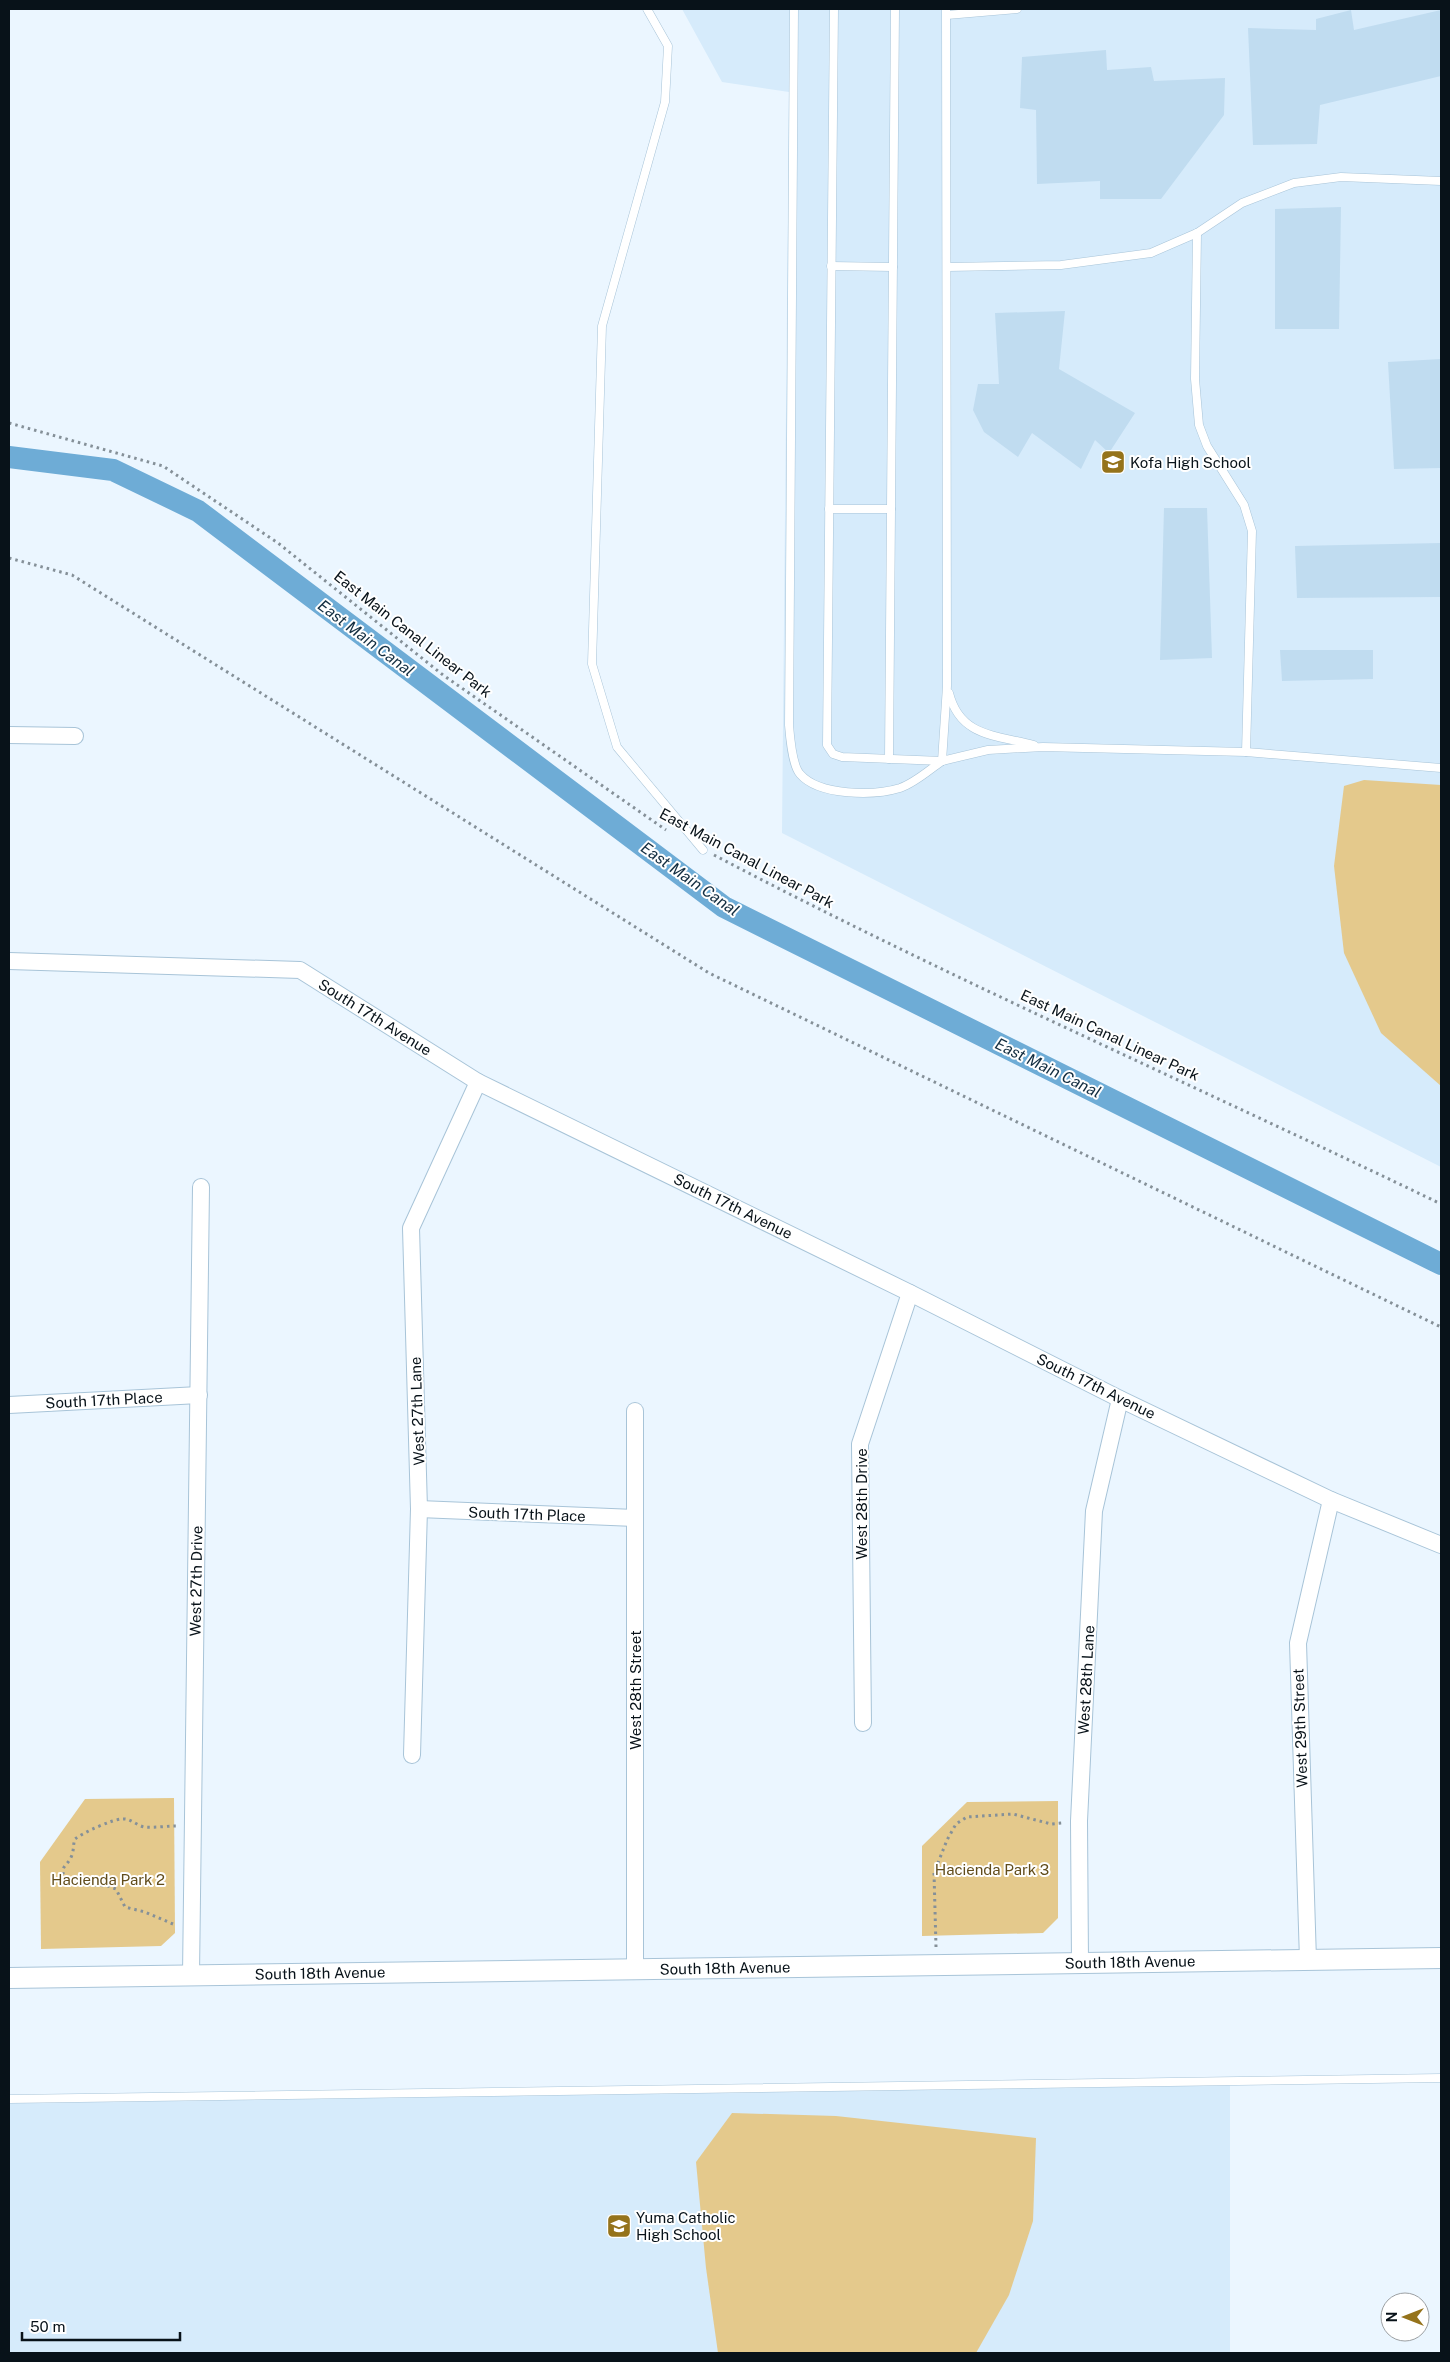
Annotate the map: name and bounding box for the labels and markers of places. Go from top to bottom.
school or university icon: Kofa High School [1100,449,1126,475]
place label: Kofa High School [1130,454,1251,471]
place label: Yuma Catholic High School [636,2209,736,2243]
school or university icon: Yuma Catholic High School [606,2213,632,2239]

